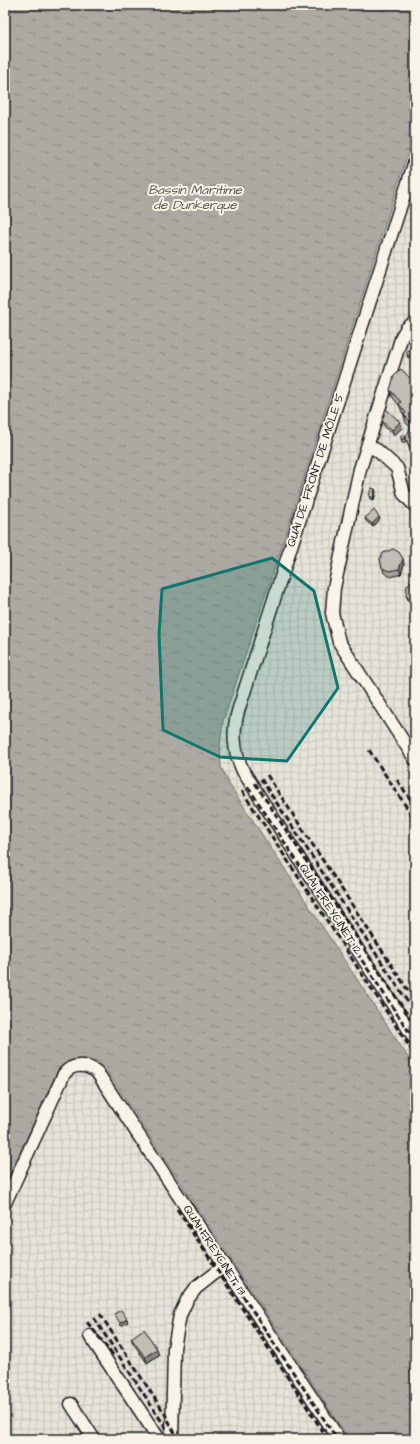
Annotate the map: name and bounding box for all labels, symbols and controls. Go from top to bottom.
water label: Bassin Maritime de Dunkerque [148,181,243,214]
street label: QUAI DE FRONT DE MÔLE 5 [283,391,348,549]
street label: QUAI FREYCINET 12 [295,860,367,958]
street label: QUAI FREYCINET 13 [179,1202,250,1299]

